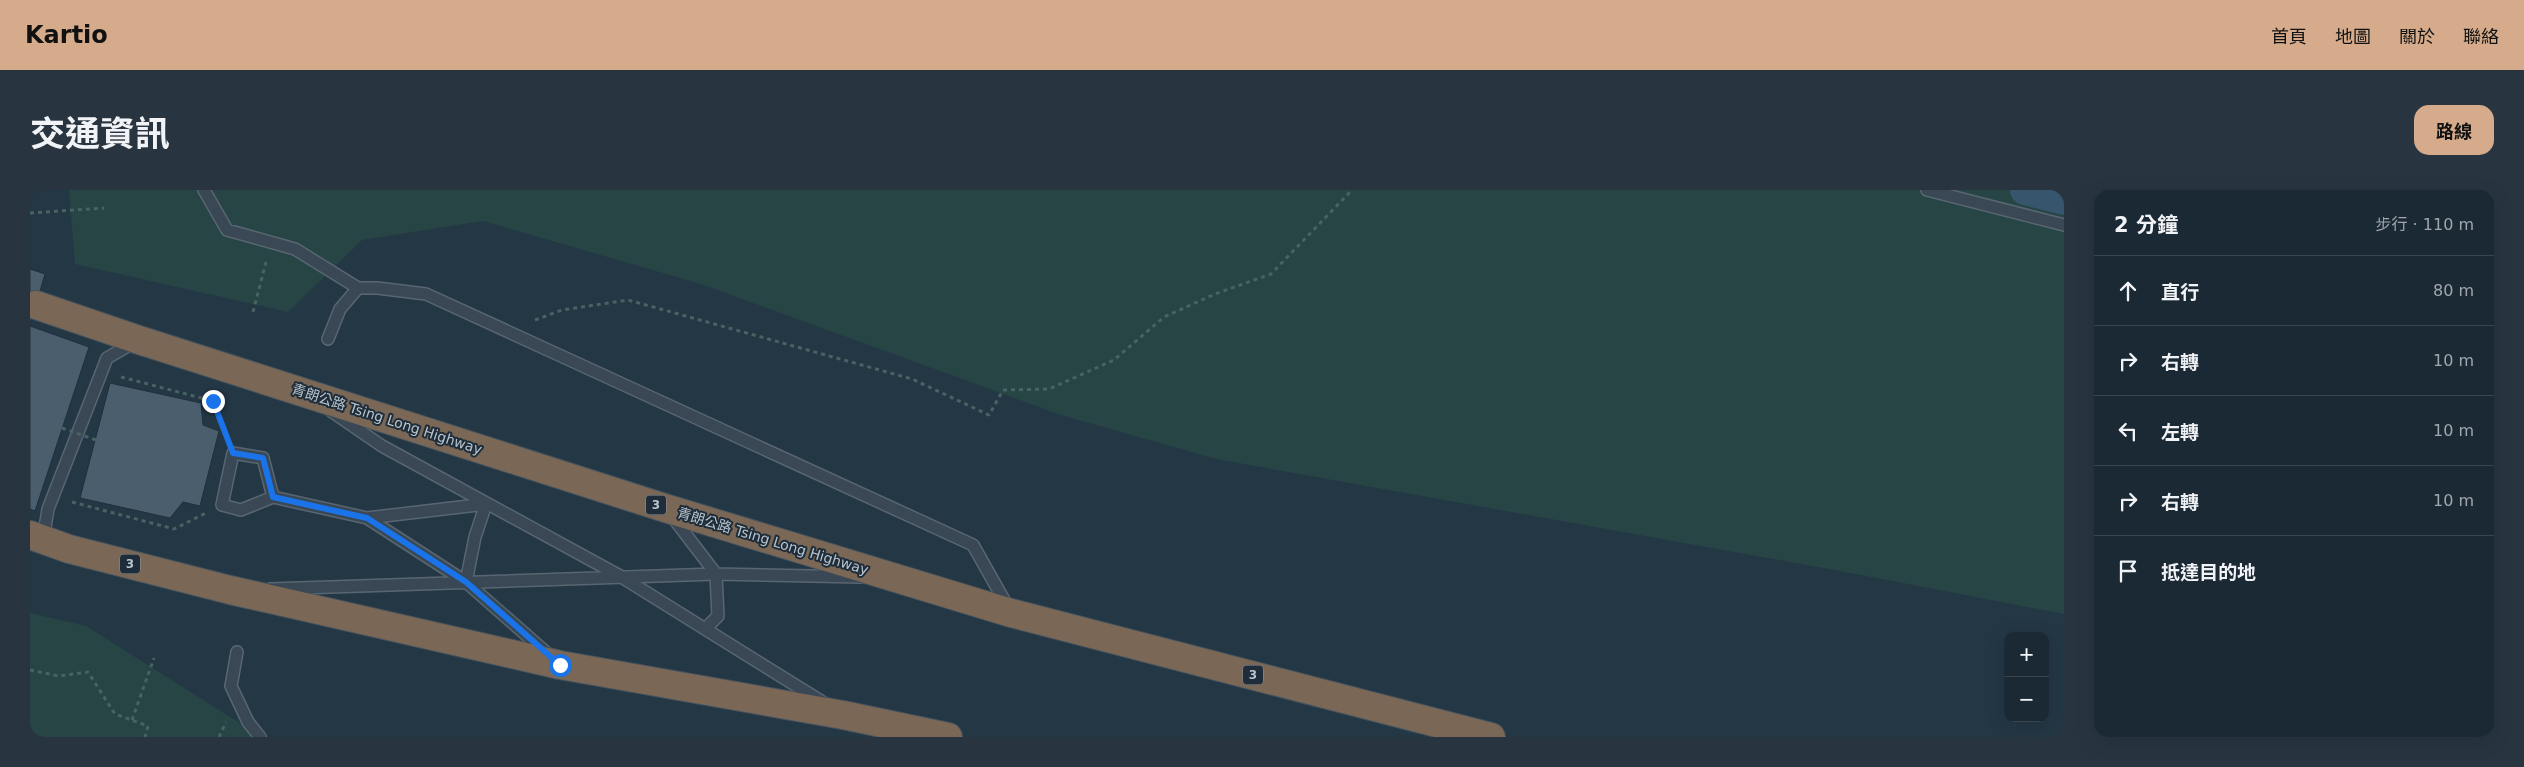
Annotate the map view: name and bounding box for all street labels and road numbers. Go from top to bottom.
street label: 青朗公路 Tsing Long Highway [290,381,484,457]
road number: 3 [646,496,666,514]
street label: 青朗公路 Tsing Long Highway [676,504,870,578]
road number: 3 [120,554,140,574]
road number: 3 [1243,666,1263,684]

